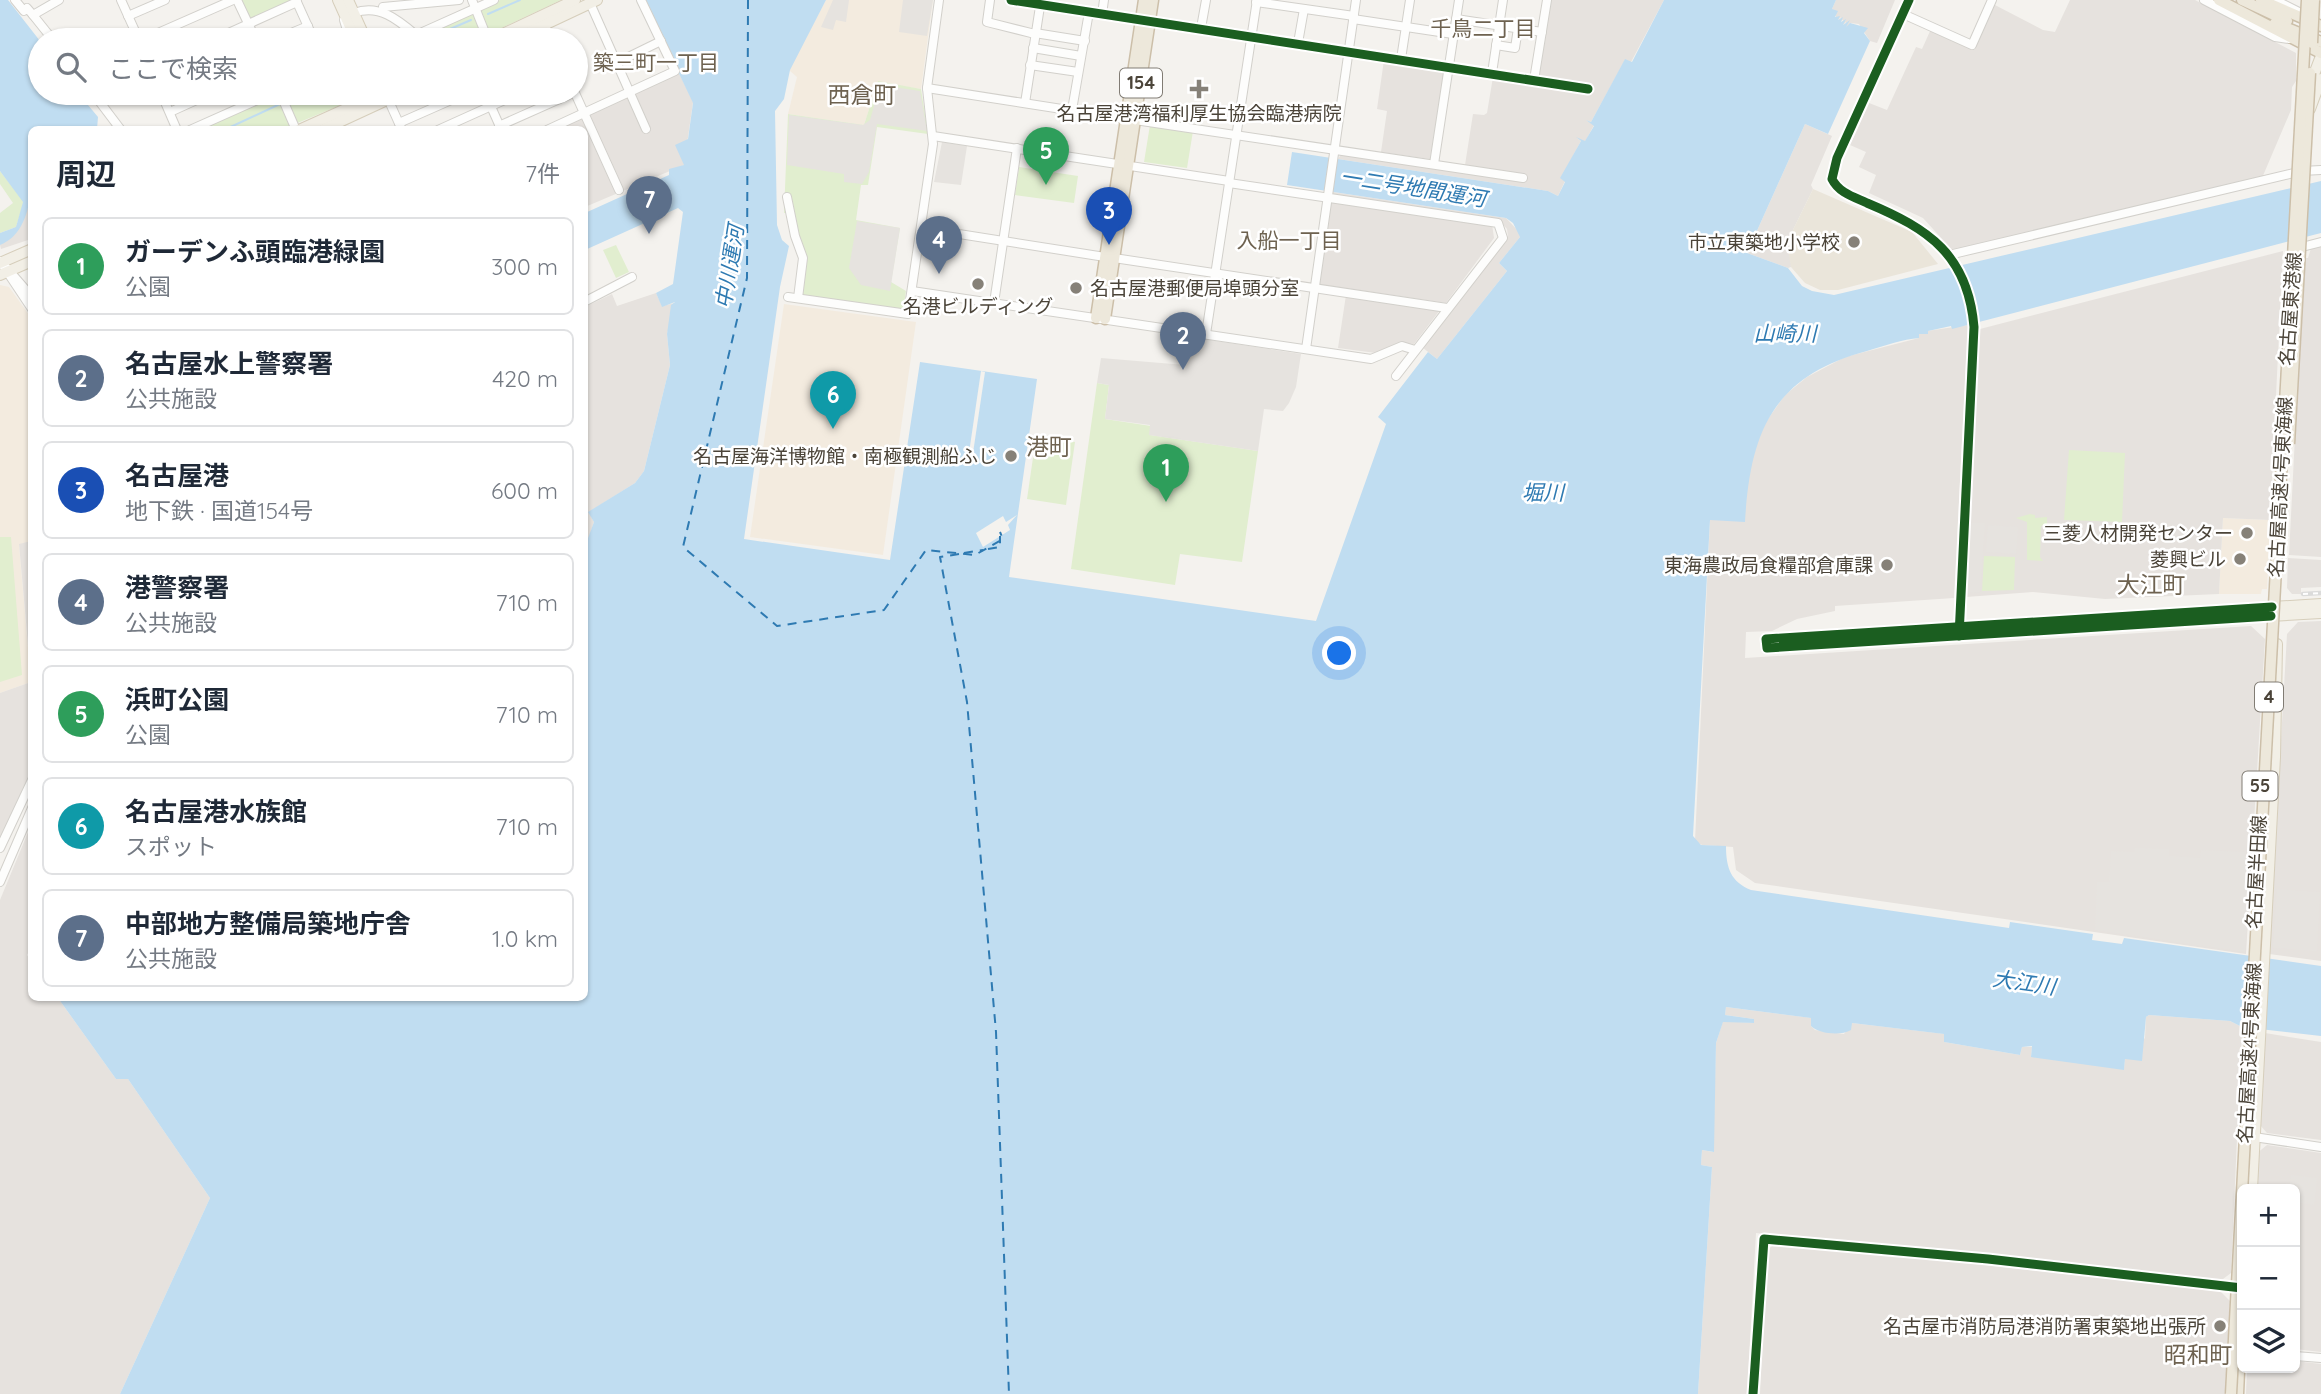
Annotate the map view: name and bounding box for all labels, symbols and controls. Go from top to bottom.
district label: 千鳥二丁目 [1431,15,1536,41]
search box [28,28,588,105]
icon: search [52,48,90,86]
district label: 築三町一丁目 [593,49,719,75]
text: ここで検索 [108,52,238,85]
road number: 154 [1120,68,1162,98]
marker: 名古屋港湾福利厚生協会臨港病院 [1189,79,1209,99]
district label: 西倉町 [828,80,897,109]
place label: 名古屋港湾福利厚生協会臨港病院 [1056,101,1342,125]
pin: 5 [1023,127,1069,185]
text: 周辺 [56,155,116,193]
text: 7件 [525,159,560,188]
water label: 一二号地間運河 [1339,163,1492,212]
pin: 7 [626,176,672,234]
pin: 3 [1086,187,1132,245]
pin: 4 [916,216,962,274]
water label: 中川運河 [710,219,749,310]
district label: 入船一丁目 [1237,227,1342,253]
place label: 市立東築地小学校 [1688,230,1840,254]
marker: 市立東築地小学校 [1846,234,1862,250]
text: ガーデンふ頭臨港緑園 [125,235,385,268]
street label: 名古屋東港線 [2274,251,2306,367]
text: 1 [77,252,85,281]
text: 300 m [491,252,558,281]
text: 公園 [125,272,171,301]
marker: 名港ビルディング [970,276,986,292]
place label: 名古屋港郵便局埠頭分室 [1090,276,1299,300]
marker: 名古屋港郵便局埠頭分室 [1068,280,1084,296]
place label: 名港ビルディング [903,294,1053,318]
pin: 2 [1160,312,1206,370]
water label: 山崎川 [1754,320,1818,346]
text: 名古屋水上警察署 [125,347,333,380]
text: 2 [74,364,88,393]
text: 420 m [492,364,558,393]
pin: 6 [810,371,856,429]
text: 公共施設 [125,384,217,413]
street label: 名古屋高速4号東海線 [2263,396,2297,578]
district label: 港町 [1026,432,1072,461]
place label: 名古屋海洋博物館・南極観測船ふじ [693,444,997,468]
pin: 1 [1143,444,1189,502]
marker: 名古屋海洋博物館・南極観測船ふじ [1003,448,1019,464]
text: 名古屋港 [125,459,229,492]
text: 3 [75,476,87,505]
text: 600 m [491,476,558,505]
water label: 堀川 [1522,479,1566,505]
text: 地下鉄 · 国道154号 [125,496,313,525]
place label: 三菱人材開発センター [2043,521,2233,545]
marker: 三菱人材開発センター [2239,525,2255,541]
place label: 菱興ビル [2150,547,2226,571]
marker: 菱興ビル [2232,551,2248,567]
place label: 東海農政局食糧部倉庫課 [1664,553,1873,577]
marker: 東海農政局食糧部倉庫課 [1879,557,1895,573]
district label: 大江町 [2117,570,2186,599]
text: 港警察署 [125,571,229,604]
text: 4 [74,588,88,617]
text: 710 m [496,588,558,617]
text: 公共施設 [125,608,217,637]
your location [1322,636,1356,670]
road number: 4 [2255,682,2283,712]
text: 浜町公園 [125,683,229,716]
text: 5 [74,700,88,729]
text: 710 m [496,700,558,729]
text: 公園 [125,720,171,749]
road number: 55 [2242,772,2278,800]
text: 名古屋港水族館 [125,795,307,828]
text: 6 [75,812,87,841]
text: 710 m [496,812,558,841]
street label: 名古屋半田線 [2241,814,2271,930]
text: スポット [125,832,217,861]
text: 中部地方整備局築地庁舎 [125,907,411,940]
text: 7 [75,924,87,953]
text: 1.0 km [492,924,558,953]
text: 公共施設 [125,944,217,973]
street label: 名古屋高速4号東海線 [2232,962,2266,1144]
water label: 大江川 [1991,965,2059,1000]
map controls [2237,1184,2300,1373]
button: + [2237,1184,2300,1247]
button: − [2237,1247,2300,1310]
button: layers [2237,1310,2300,1373]
place label: 名古屋市消防局港消防署東築地出張所 [1883,1314,2206,1338]
marker: 名古屋市消防局港消防署東築地出張所 [2212,1318,2228,1334]
district label: 昭和町 [2164,1340,2233,1369]

